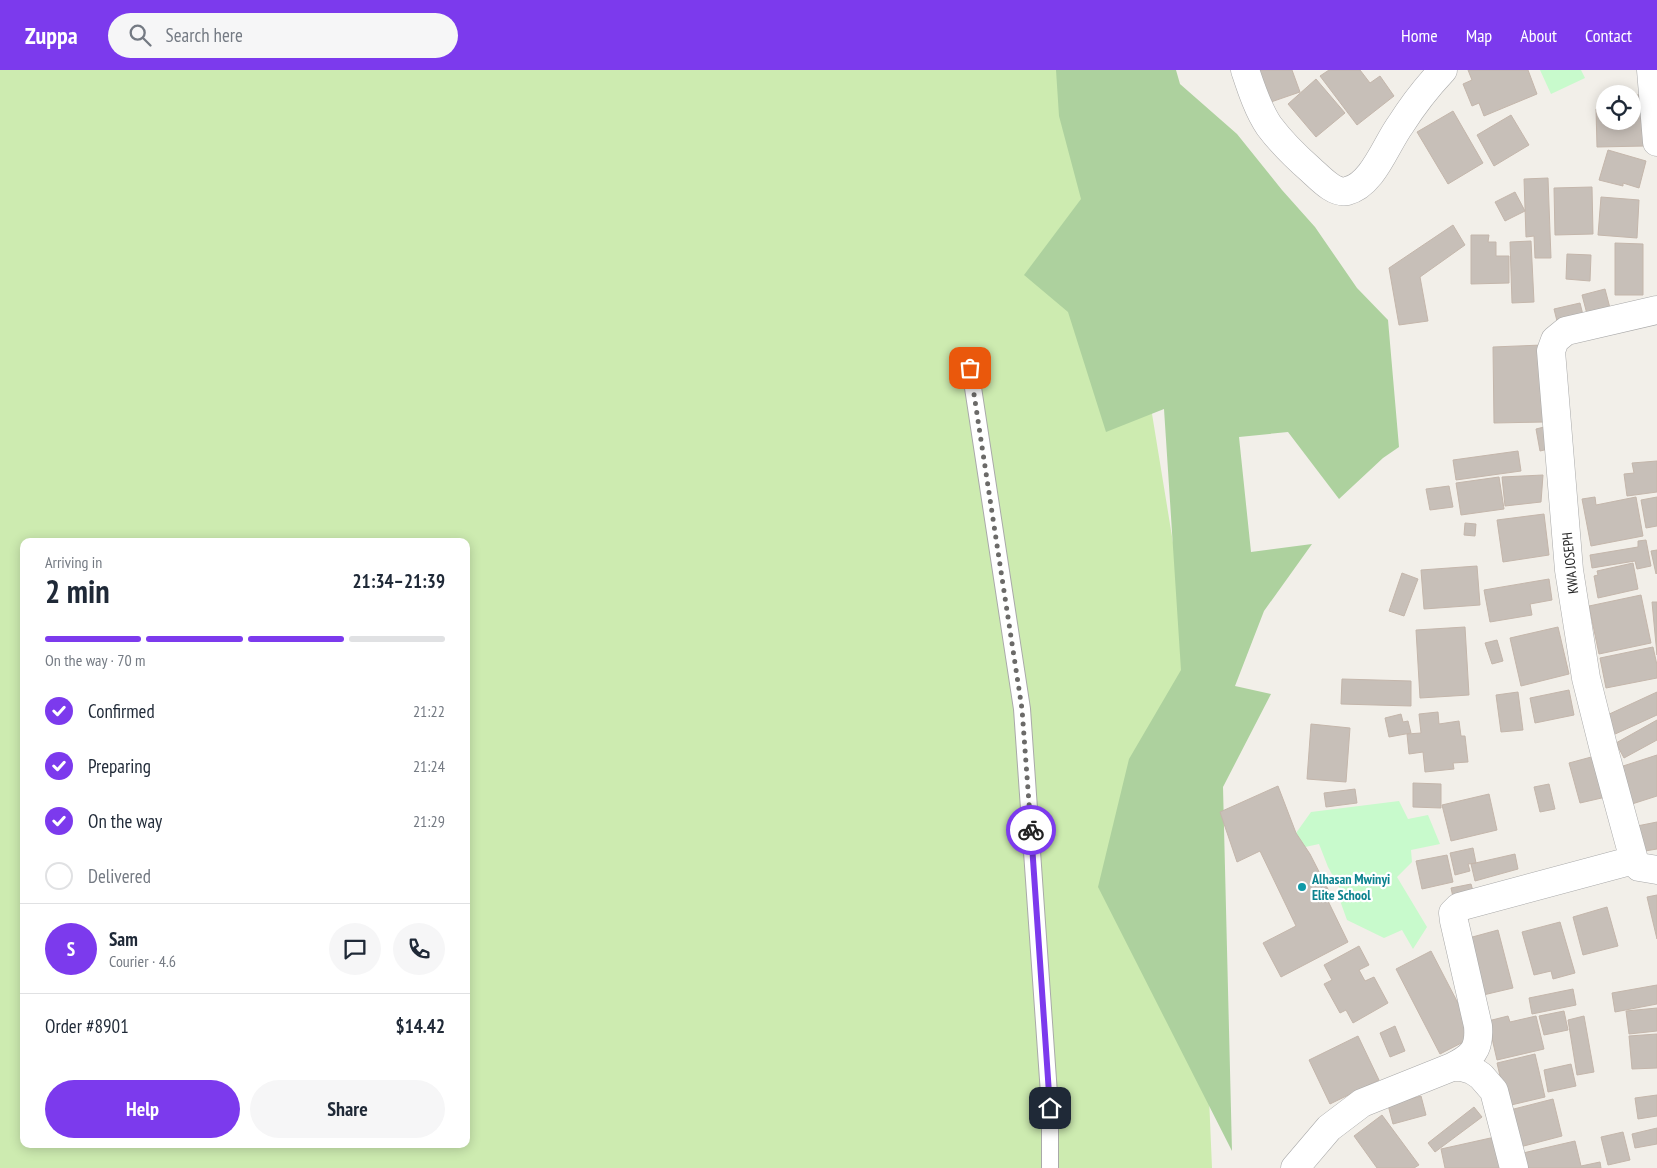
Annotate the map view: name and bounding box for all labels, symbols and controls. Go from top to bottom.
search box [108,13,458,58]
text: Zuppa [25,20,78,51]
icon: search [126,21,154,49]
text: Search here [166,23,243,47]
text: Home [1401,24,1438,47]
text: Map [1466,24,1492,47]
text: About [1520,24,1557,47]
text: Contact [1585,24,1632,47]
map controls [1596,85,1641,130]
button: locate [1596,85,1641,130]
pin [949,347,991,389]
icon: bag [956,354,984,382]
street label: KWA JOSEPH [1558,531,1582,595]
text: Arriving in [45,552,102,572]
text: 21:34–21:39 [352,569,445,593]
text: 2 min [45,570,110,612]
text: On the way · 70 m [45,650,145,670]
icon: check [45,697,73,725]
text: Confirmed [88,699,155,723]
text: 21:22 [413,701,445,721]
icon: check [45,752,73,780]
text: Preparing [88,754,151,778]
text: 21:24 [413,756,445,776]
courier [1006,805,1056,855]
icon: check [45,807,73,835]
text: On the way [88,809,162,833]
text: 21:29 [413,811,445,831]
icon: bike [1017,816,1045,844]
text: Delivered [88,864,151,888]
place label: Alhasan Mwinyi Elite School [1311,870,1390,904]
marker: Alhasan Mwinyi Elite School [1296,881,1308,893]
button: chat [329,923,381,975]
button: phone [393,923,445,975]
text: Sam [109,927,138,951]
text: S [67,937,75,961]
text: Courier · 4.6 [109,951,176,971]
text: Order #8901 [45,1014,129,1038]
text: $14.42 [396,1014,445,1038]
button: Help [45,1080,240,1138]
button: Share [250,1080,445,1138]
pin [1029,1087,1071,1129]
icon: home [1036,1094,1064,1122]

